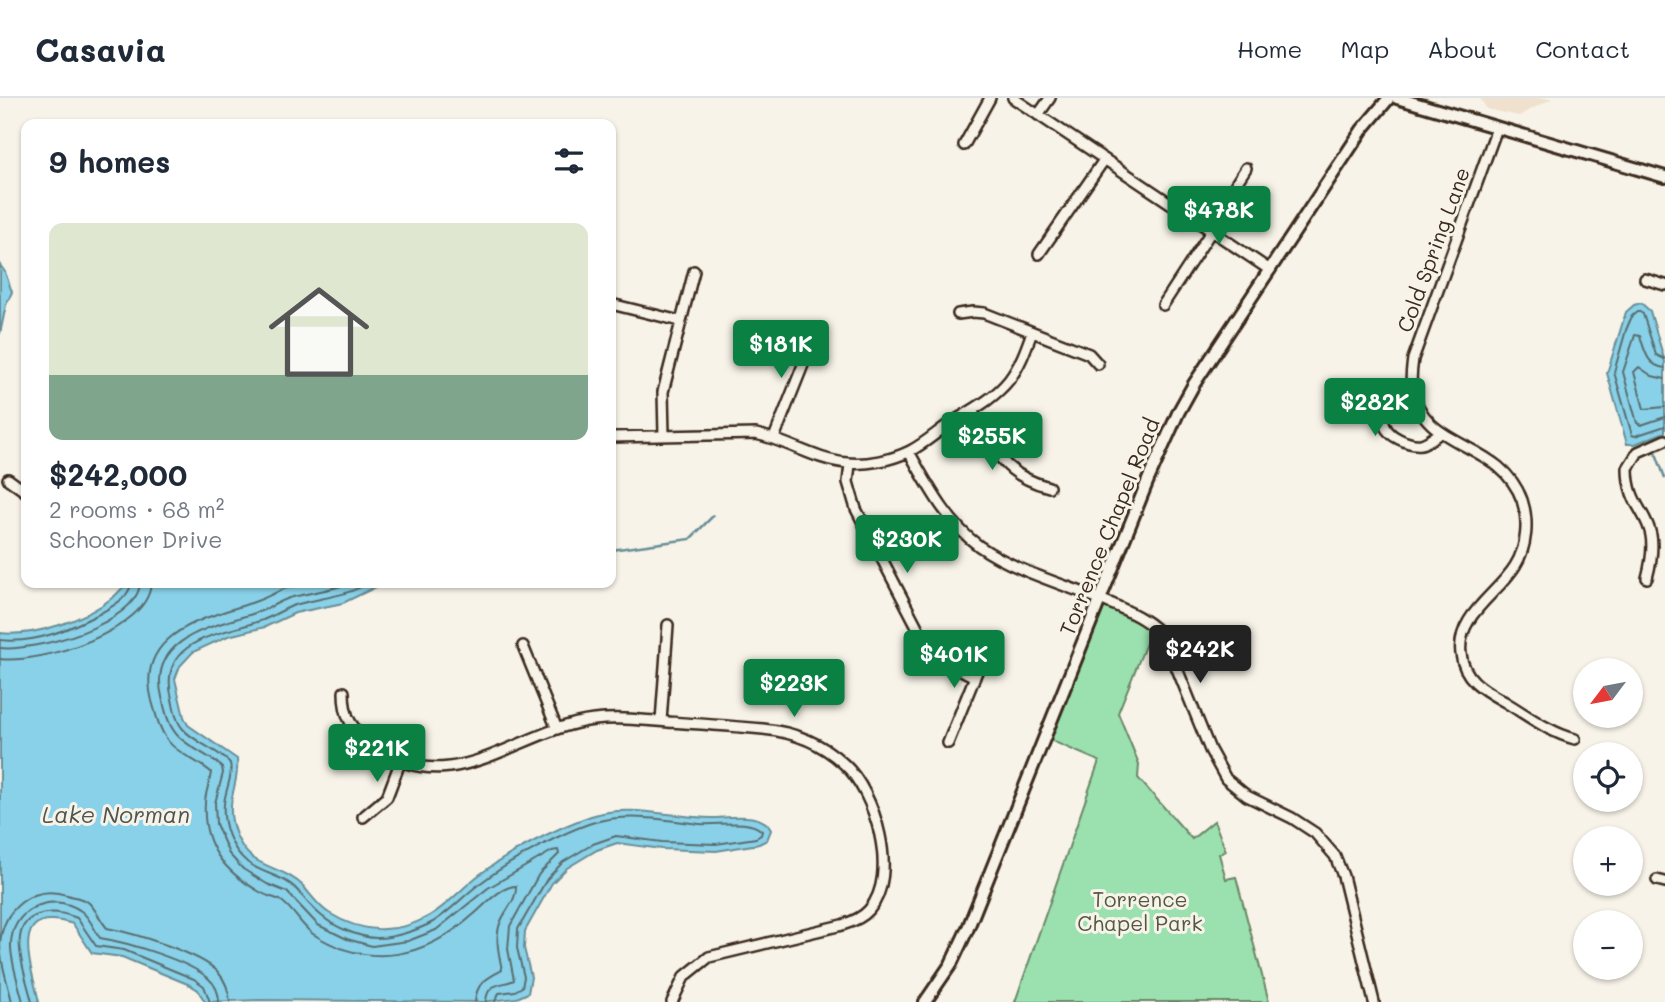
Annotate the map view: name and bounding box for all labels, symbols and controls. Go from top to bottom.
text: Casavia [35,27,166,70]
text: Home [1237,33,1302,64]
text: Map [1340,33,1389,64]
text: About [1427,33,1497,64]
text: Contact [1535,33,1630,64]
text: 9 homes [49,141,170,181]
icon: filters [550,142,588,180]
street label: Cold Spring Lane [1390,163,1475,336]
pin: $478K [1170,186,1268,246]
text: $478K [1183,194,1255,224]
icon: home [256,269,382,395]
pin: $181K [732,320,830,380]
text: $181K [749,328,813,358]
pin: $282K [1326,378,1424,438]
text: $282K [1340,386,1410,416]
pin: $255K [943,412,1041,472]
street label: Torrence Chapel Road [1053,414,1165,639]
text: $255K [957,420,1027,450]
text: $242,000 [49,454,187,494]
text: 2 rooms · 68 m² [49,494,224,524]
pin: $230K [858,516,956,575]
text: $230K [872,523,942,553]
text: Schooner Drive [49,524,222,554]
pin: $242K [1151,626,1249,685]
pin: $401K [905,630,1003,690]
text: $242K [1165,633,1235,663]
text: $401K [920,638,988,668]
north arrow [1573,658,1643,728]
map controls [1573,658,1643,980]
pin: $223K [745,660,843,719]
text: $223K [760,667,828,697]
pin: $221K [328,724,426,784]
text: $221K [344,732,410,762]
button: locate [1573,742,1643,812]
water label: Lake Norman [42,799,190,829]
button: + [1573,826,1643,896]
park label: Torrence Chapel Park [1077,885,1203,936]
button: − [1573,910,1643,980]

